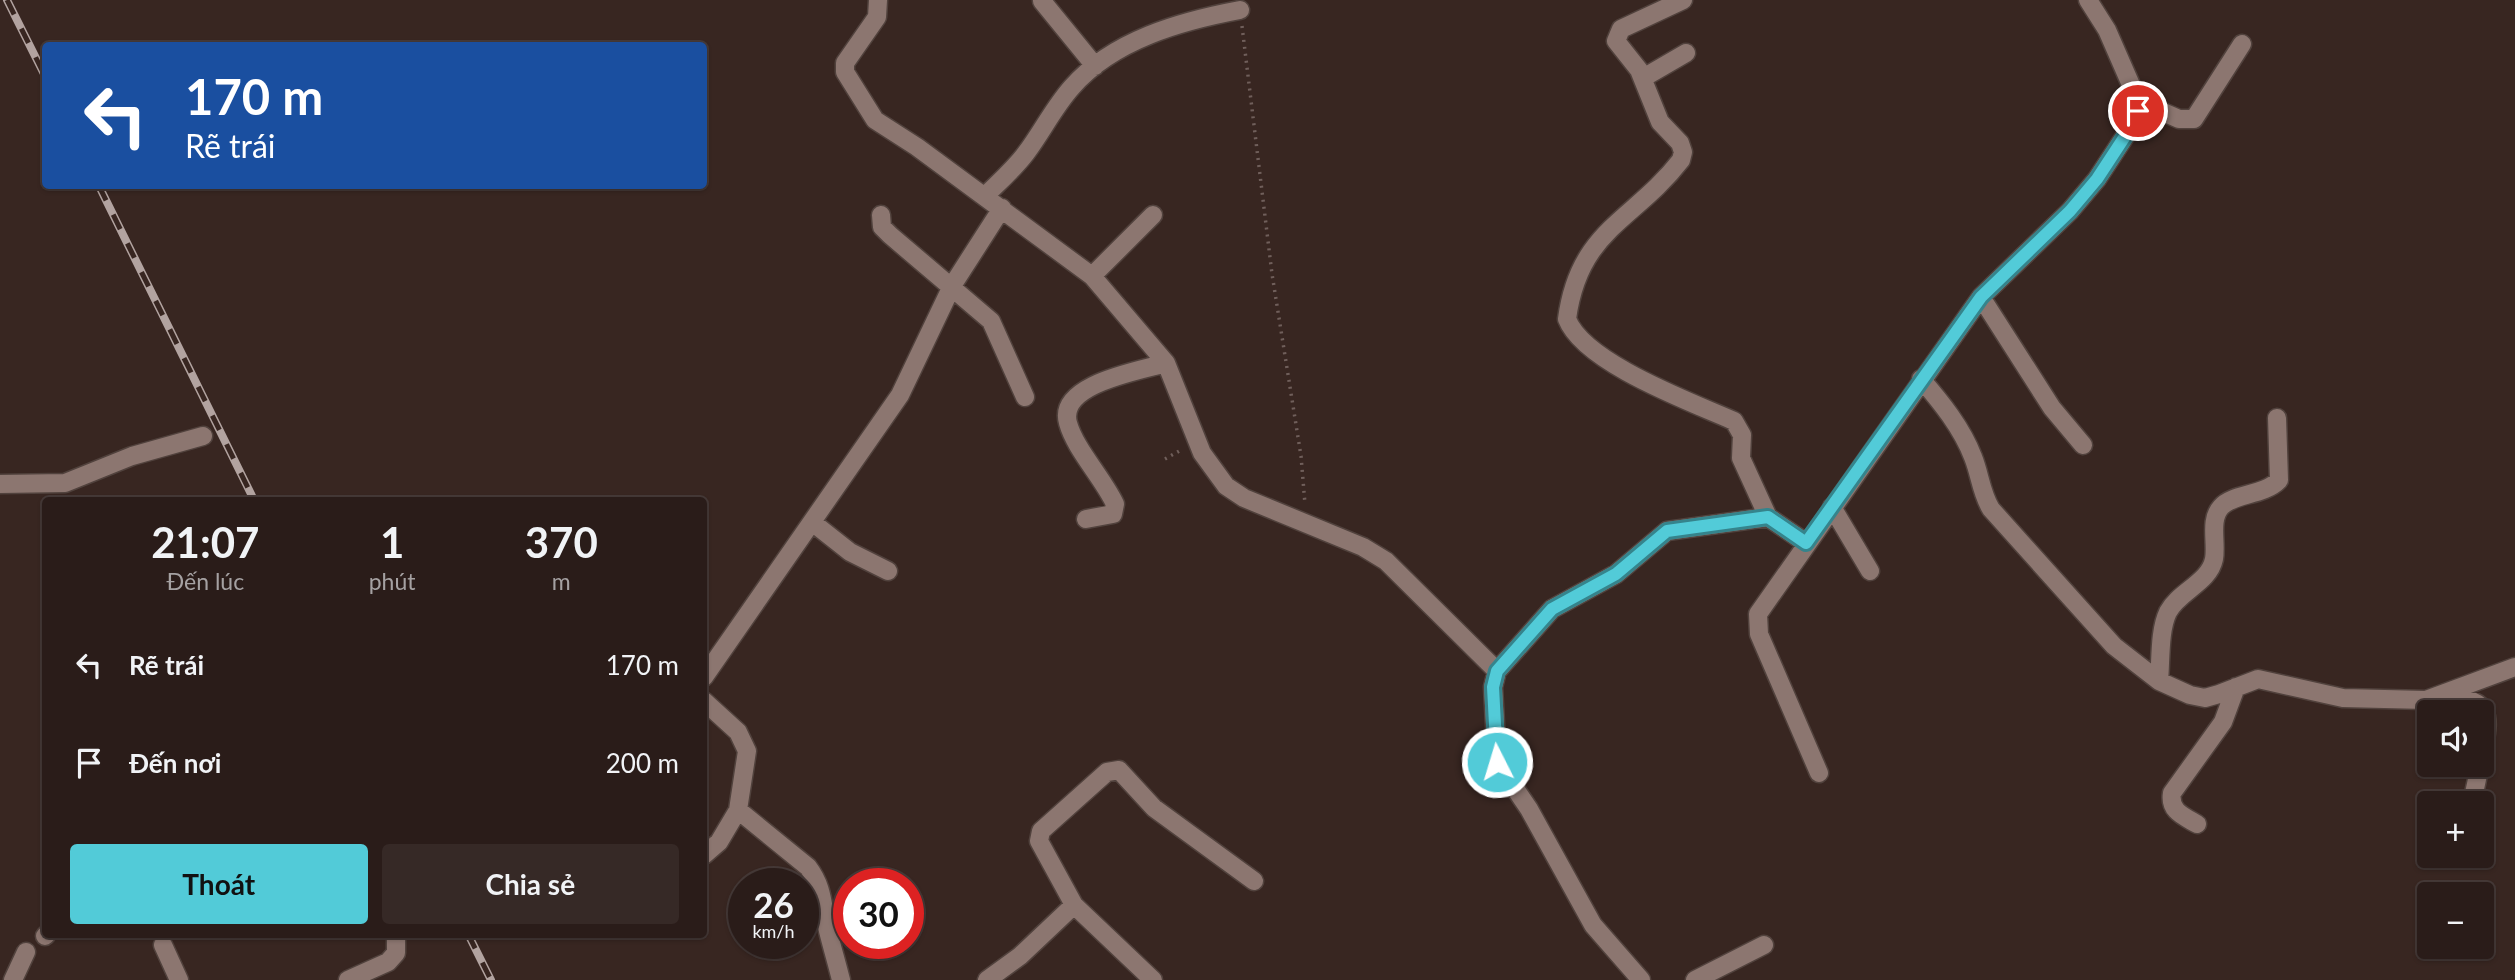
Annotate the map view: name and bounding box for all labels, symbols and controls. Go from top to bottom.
text: 170 m [185,67,323,125]
icon: left [70,70,161,161]
pin [2108,81,2168,141]
icon: arrive [2119,92,2157,130]
text: Rẽ trái [185,126,276,165]
text: 21:07 [151,517,259,567]
text: 1 [380,517,404,567]
text: 370 [525,517,598,567]
text: Đến lúc [167,567,244,595]
text: phút [369,567,415,595]
text: m [552,567,571,595]
icon: left [70,646,108,684]
text: Rẽ trái [129,649,204,681]
text: 170 m [606,649,679,681]
map controls [2417,700,2494,959]
button: sound [2417,700,2494,777]
position arrow [1460,725,1534,799]
icon: arrive [70,744,108,782]
text: Đến nơi [129,747,221,779]
text: 200 m [606,747,679,779]
button: + [2417,791,2494,868]
button: Thoát [70,844,368,924]
button: Chia sẻ [382,844,679,924]
speed limit sign: 30 [833,868,924,959]
button: − [2417,882,2494,959]
text: 26 [753,883,794,925]
text: km/h [752,920,795,942]

